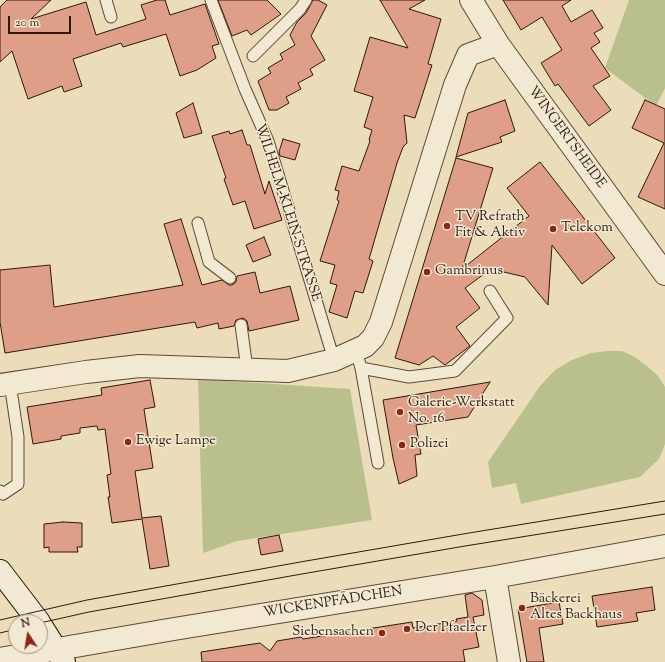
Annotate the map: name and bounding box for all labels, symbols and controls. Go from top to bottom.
scale bar [10,8,73,34]
text: 20 m [15,14,39,32]
street label: WINGERTSHEIDE [523,84,609,192]
street label: WILHELM-KLEIN-STRASSE [250,122,324,304]
place label: TV Refrath Fit & Aktiv [455,210,525,242]
marker: TV Refrath Fit & Aktiv [442,221,452,231]
place label: Telekom [561,221,613,237]
marker: Telekom [548,224,558,234]
place label: Gambrinus [435,264,503,280]
marker: Gambrinus [422,267,432,277]
place label: Galerie-Werkstatt No. 16 [408,396,515,428]
marker: Galerie-Werkstatt No. 16 [395,407,405,417]
place label: Ewige Lampe [136,434,216,450]
marker: Ewige Lampe [123,437,133,447]
place label: Polizei [410,437,449,453]
marker: Polizei [397,440,407,450]
street label: WICKENPFÄDCHEN [262,584,404,622]
place label: Bäckerei Altes Backhaus [530,592,622,624]
marker: Bäckerei Altes Backhaus [517,603,527,613]
north arrow [8,614,48,654]
text: N [20,615,32,632]
place label: Der Pfaelzer [415,621,487,637]
marker: Der Pfaelzer [402,624,412,634]
place label: Siebensachen [292,625,374,641]
marker: Siebensachen [377,628,387,638]

